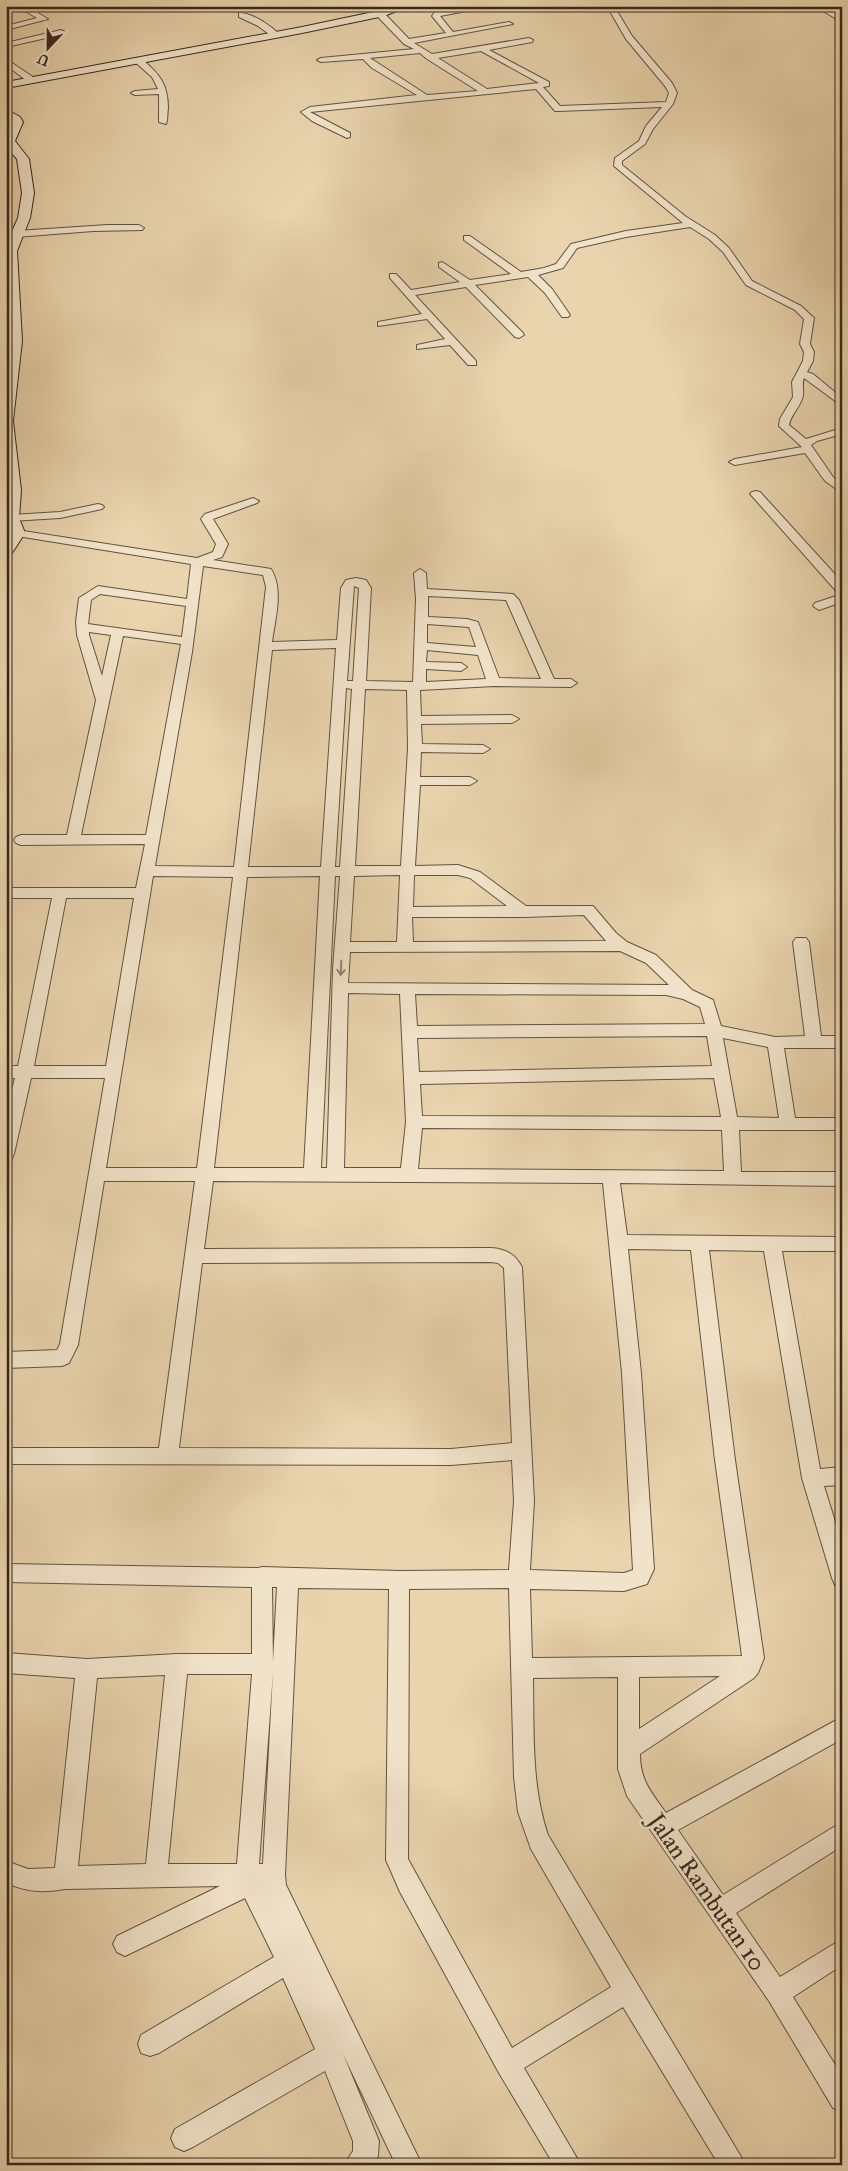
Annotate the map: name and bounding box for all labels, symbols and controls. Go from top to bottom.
north arrow [22,22,72,72]
text: U [34,49,52,70]
one-way arrow [337,960,346,976]
street label: Jalan Rambutan 10 [640,1805,773,1977]

